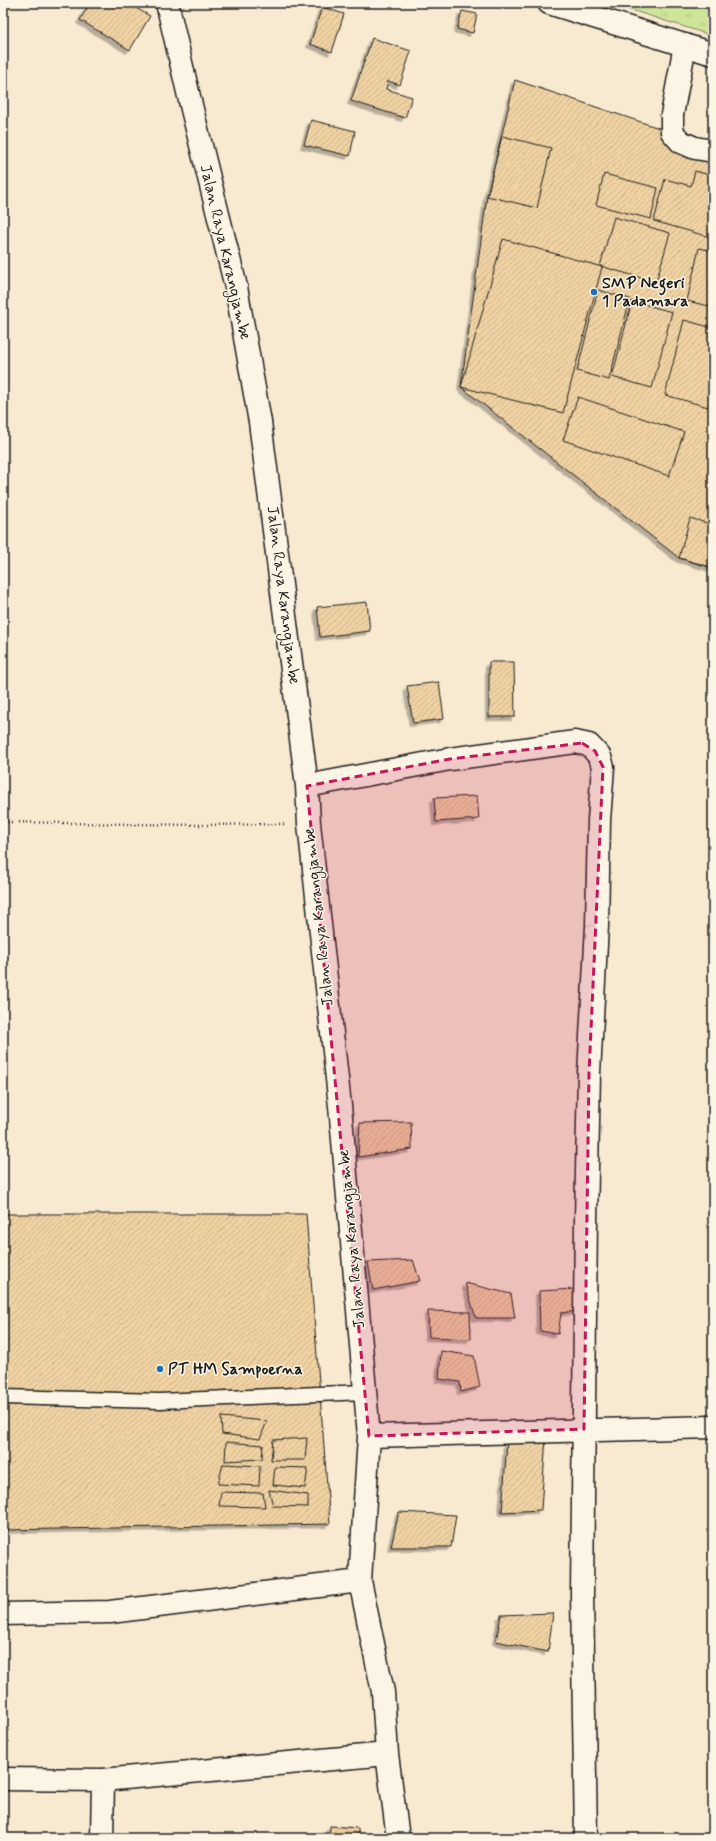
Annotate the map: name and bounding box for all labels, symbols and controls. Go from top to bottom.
street label: Jalan Raya Karangjambe [194,162,256,342]
place label: SMP Negeri 1 Padamara [602,273,689,312]
marker: SMP Negeri 1 Padamara [589,287,599,297]
street label: Jalan Raya Karangjambe [261,505,304,686]
street label: Jalan Raya Karangjambe [299,826,340,1007]
street label: Jalan Raya Karangjambe [334,1148,371,1329]
place label: PT HM Sampoerna [168,1359,303,1380]
marker: PT HM Sampoerna [155,1364,165,1374]

